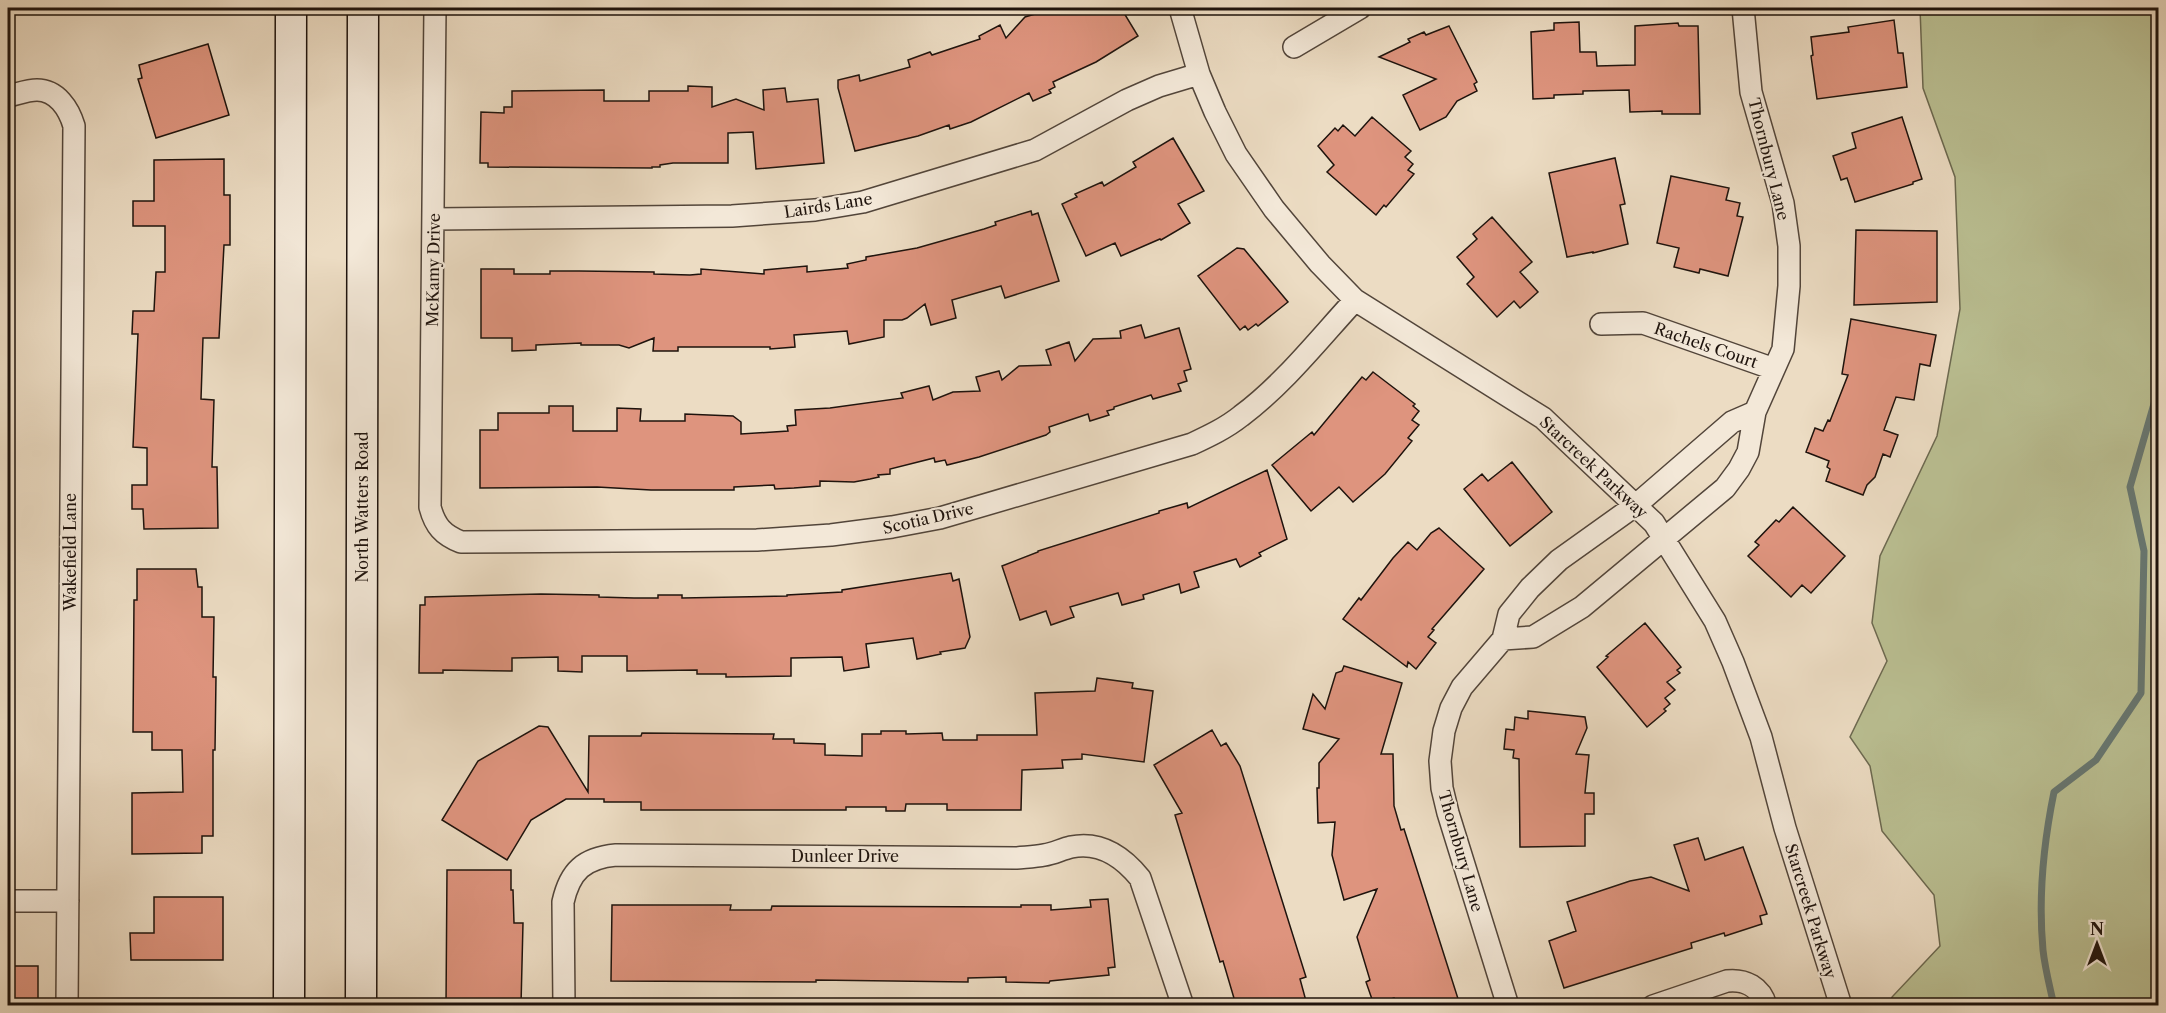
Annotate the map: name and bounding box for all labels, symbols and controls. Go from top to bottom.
street label: Thornbury Lane [1744,96,1794,222]
street label: Lairds Lane [782,188,874,222]
street label: McKamy Drive [422,213,444,327]
street label: Rachels Court [1652,318,1761,372]
street label: Starcreek Parkway [1536,412,1653,523]
street label: North Watters Road [352,431,372,583]
street label: Wakefield Lane [60,493,80,612]
street label: Scotia Drive [881,498,975,538]
street label: Thornbury Lane [1434,788,1488,914]
street label: Starcreek Parkway [1781,841,1841,982]
street label: Dunleer Drive [791,846,899,866]
north arrow [2067,914,2127,974]
text: N [2090,919,2104,939]

